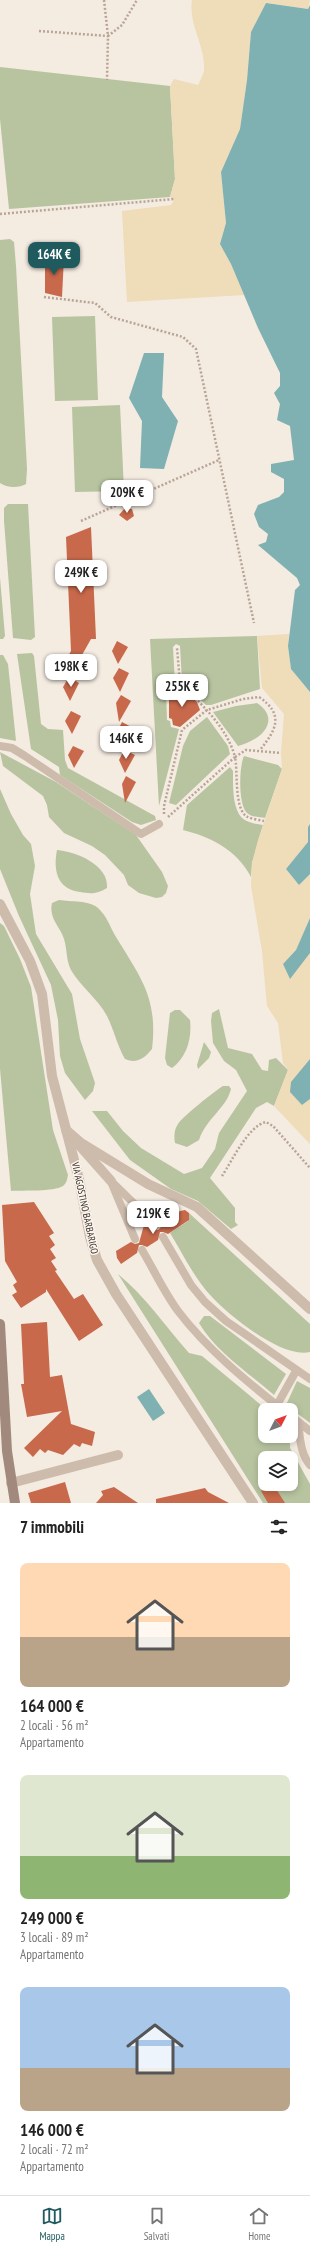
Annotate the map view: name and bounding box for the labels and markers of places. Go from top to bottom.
pin: 164K € [21,242,87,276]
pin: 209K € [94,480,160,514]
pin: 249K € [48,560,114,594]
pin: 198K € [38,654,104,688]
pin: 255K € [149,674,215,708]
pin: 146K € [93,726,159,760]
pin: 219K € [120,1201,186,1235]

